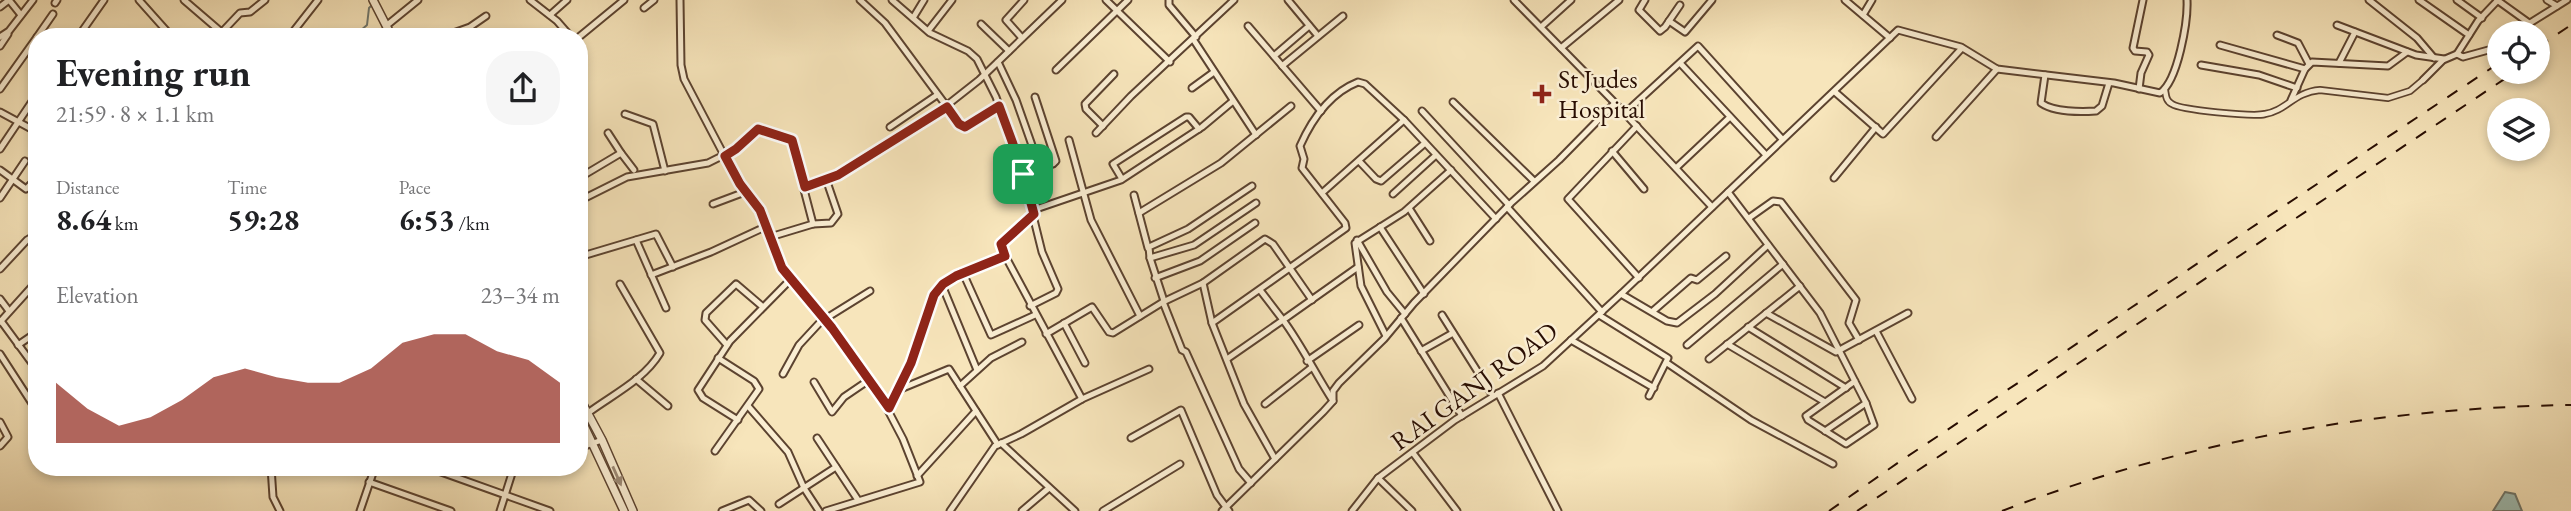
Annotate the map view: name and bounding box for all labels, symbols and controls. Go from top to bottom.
map controls [2487,21,2550,161]
button: locate [2487,21,2550,84]
text: Evening run [56,48,251,97]
button: share [486,51,560,125]
place label: St Judes Hospital [1558,62,1645,126]
marker: St Judes Hospital [1532,84,1552,104]
button: layers [2487,98,2550,161]
text: 21:59 · 8 × 1.1 km [56,99,214,129]
pin [993,144,1053,204]
icon: arrive [1004,155,1042,193]
text: Distance [56,175,119,200]
text: Time [227,175,267,200]
text: Pace [399,175,431,200]
text: 8.64 [56,200,111,239]
text: 59:28 [227,200,299,239]
text: 6:53 [399,200,455,239]
text: km [111,211,139,236]
text: /km [455,211,490,236]
text: Elevation [56,280,139,310]
text: 23–34 m [481,280,560,310]
street label: RAI GANJ ROAD [1384,314,1564,458]
one-way arrow [612,465,623,486]

